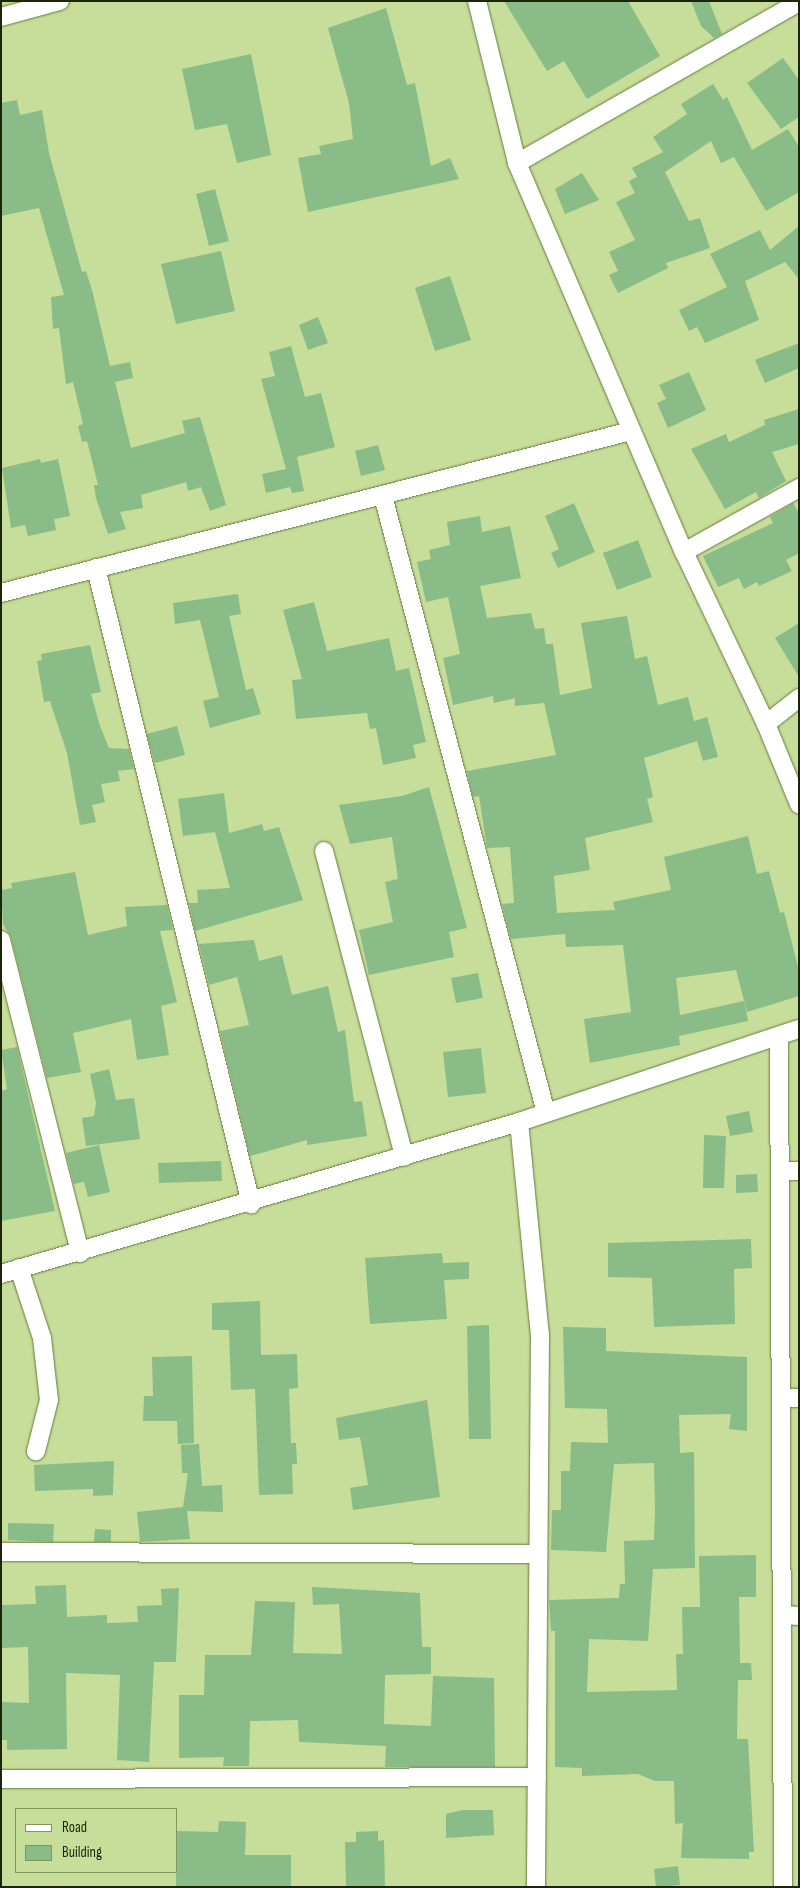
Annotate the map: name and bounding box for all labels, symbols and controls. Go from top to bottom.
legend [15,1808,178,1873]
text: Road [62,1818,87,1837]
text: Building [62,1843,102,1862]

